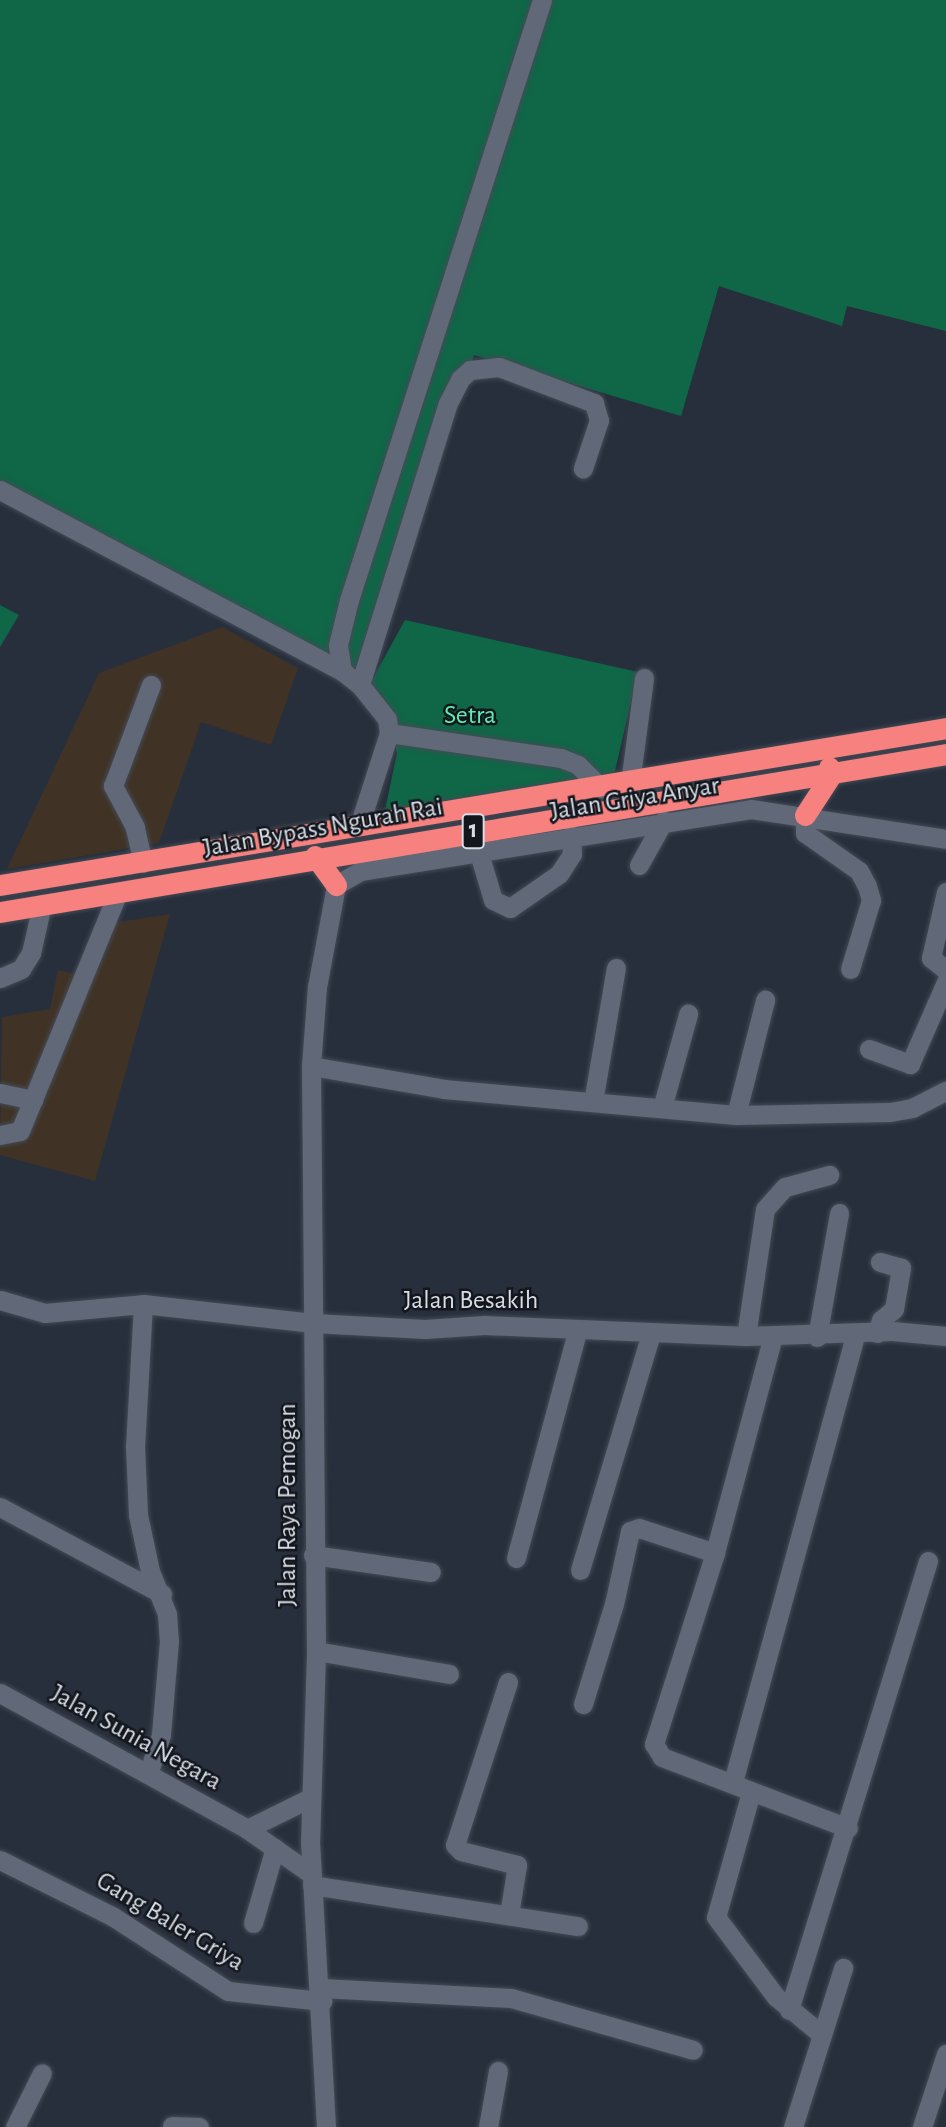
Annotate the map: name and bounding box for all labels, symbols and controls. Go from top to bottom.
park label: Setra [444,700,496,732]
street label: Jalan Griya Anyar [548,770,722,828]
street label: Jalan Bypass Ngurah Rai [201,792,445,864]
road number: 1 [461,810,485,852]
street label: Jalan Besakih [404,1285,538,1317]
street label: Jalan Raya Pemogan [272,1403,304,1607]
street label: Jalan Sunia Negara [45,1678,227,1798]
street label: Gang Baler Griya [90,1866,250,1978]

